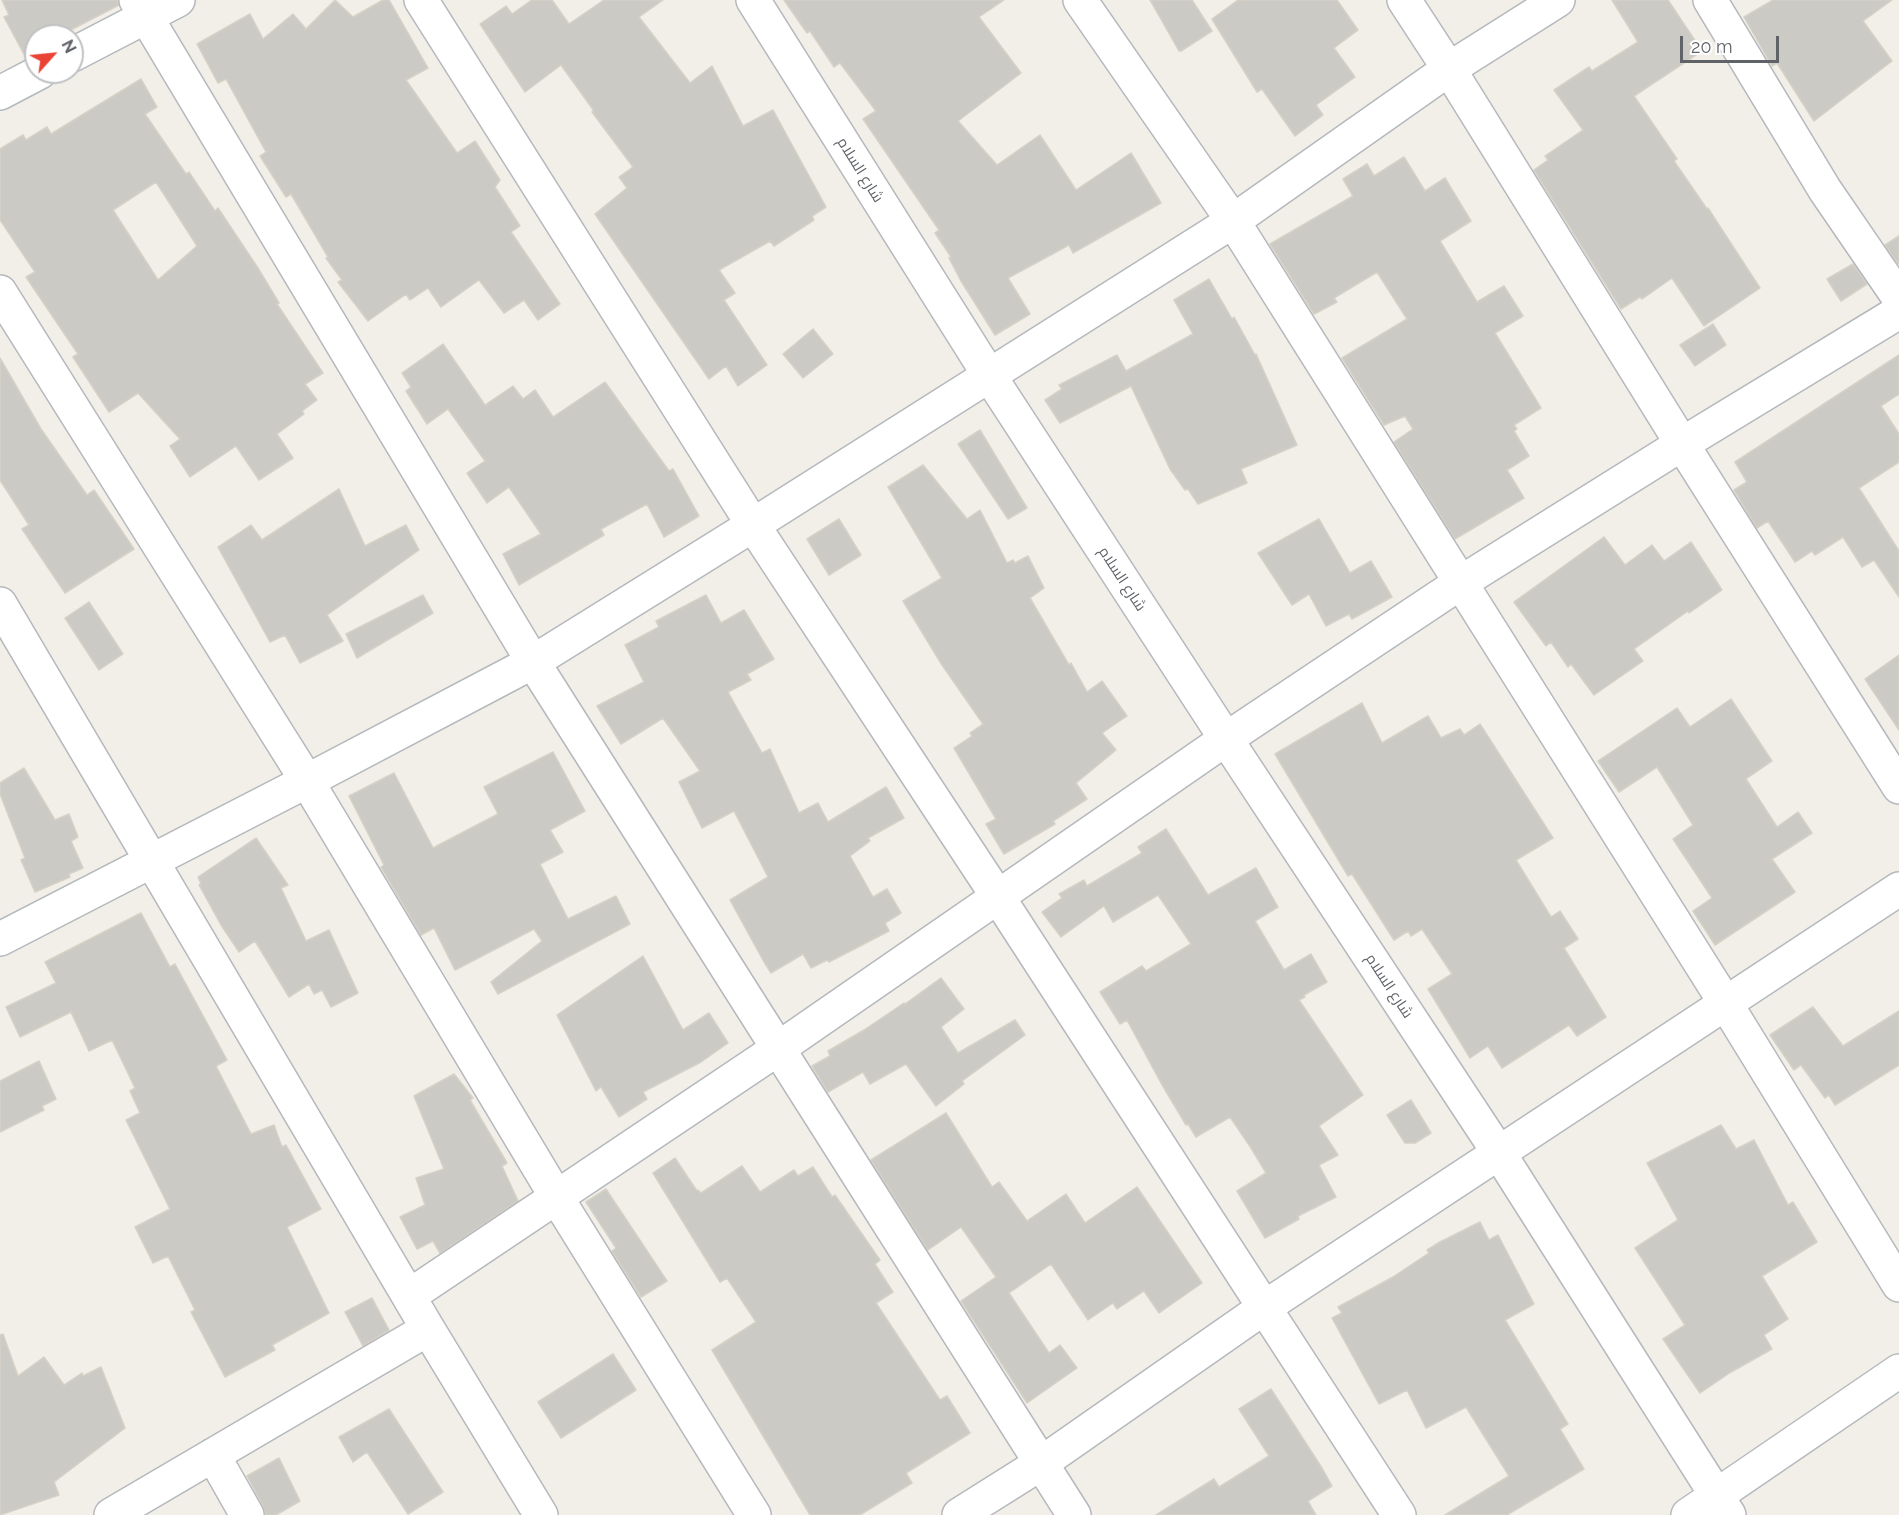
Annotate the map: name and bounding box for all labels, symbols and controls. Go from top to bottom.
north arrow [24,24,84,84]
scale bar [1683,24,1782,62]
text: 20 m [1691,36,1733,57]
text: N [57,37,80,56]
street label: شارع السلام [833,134,887,206]
street label: شارع السلام [1094,543,1150,615]
street label: شارع السلام [1361,950,1417,1022]

